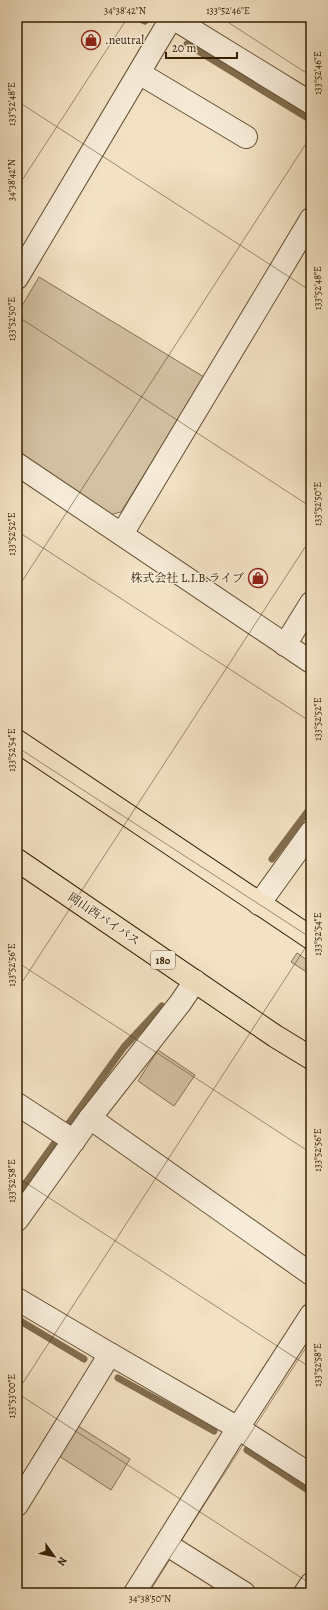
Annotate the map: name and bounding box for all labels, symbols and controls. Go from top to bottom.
text: 34°38'42"N [104,4,146,17]
text: 133°52'46"E [206,4,250,17]
shop icon: .neutral [80,29,102,51]
place label: .neutral [105,32,144,48]
scale bar [166,34,237,60]
text: 20 m [172,40,196,56]
text: 133°52'46"E [311,51,324,95]
text: 133°52'48"E [5,82,18,126]
text: 34°38'42"N [5,159,18,201]
text: 133°52'48"E [311,266,324,310]
text: 133°52'50"E [5,297,18,341]
text: 133°52'50"E [311,482,324,526]
text: 133°52'52"E [5,512,18,556]
shop icon: 株式会社 L.I.B.ライブ [247,567,269,589]
place label: 株式会社 L.I.B.ライブ [131,570,244,586]
text: 133°52'52"E [311,697,324,741]
text: 133°52'54"E [5,728,18,772]
street label: 岡山西バイパス [65,889,143,949]
text: 133°52'54"E [311,912,324,956]
text: 133°52'56"E [5,943,18,987]
road number: 180 [151,951,175,969]
text: 133°52'56"E [311,1128,324,1172]
text: 133°52'58"E [5,1159,18,1203]
text: 133°52'58"E [311,1343,324,1387]
text: 133°53'00"E [5,1374,18,1418]
north arrow [34,1536,74,1576]
text: N [53,1554,70,1569]
text: 34°38'50"N [129,1592,171,1605]

